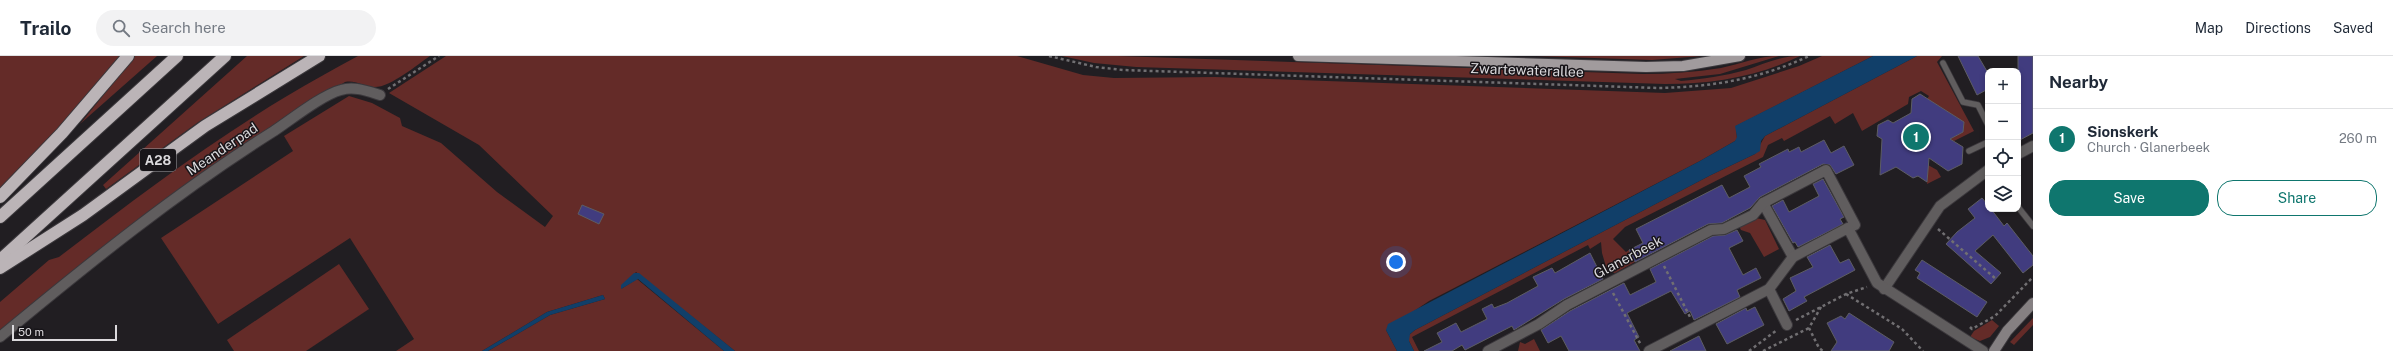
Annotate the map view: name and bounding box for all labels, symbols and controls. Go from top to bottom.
search box [96,10,376,46]
text: Trailo [20,17,72,39]
icon: search [110,17,132,39]
text: Search here [142,19,226,36]
text: Map [2195,20,2223,36]
text: Directions [2245,20,2311,36]
text: Saved [2333,20,2373,36]
street label: Zwartewaterallee [1470,60,1584,80]
map controls [1985,68,2021,212]
button: + [1985,68,2021,104]
text: Nearby [2049,72,2108,92]
button: − [1985,104,2021,140]
street label: Meanderpad [184,119,260,179]
pin: 1 [1903,122,1929,152]
text: Sionskerk [2087,123,2159,140]
text: 1 [2059,131,2065,146]
text: 260 m [2339,131,2377,146]
button: locate [1985,140,2021,176]
text: Church · Glanerbeek [2087,140,2210,155]
road number: A28 [140,149,176,171]
button: layers [1985,176,2021,212]
button: Save [2049,180,2209,216]
button: Share [2217,180,2377,216]
street label: Glanerbeek [1591,232,1665,282]
your location [1386,252,1406,272]
scale bar [12,323,117,342]
text: 50 m [18,326,44,338]

